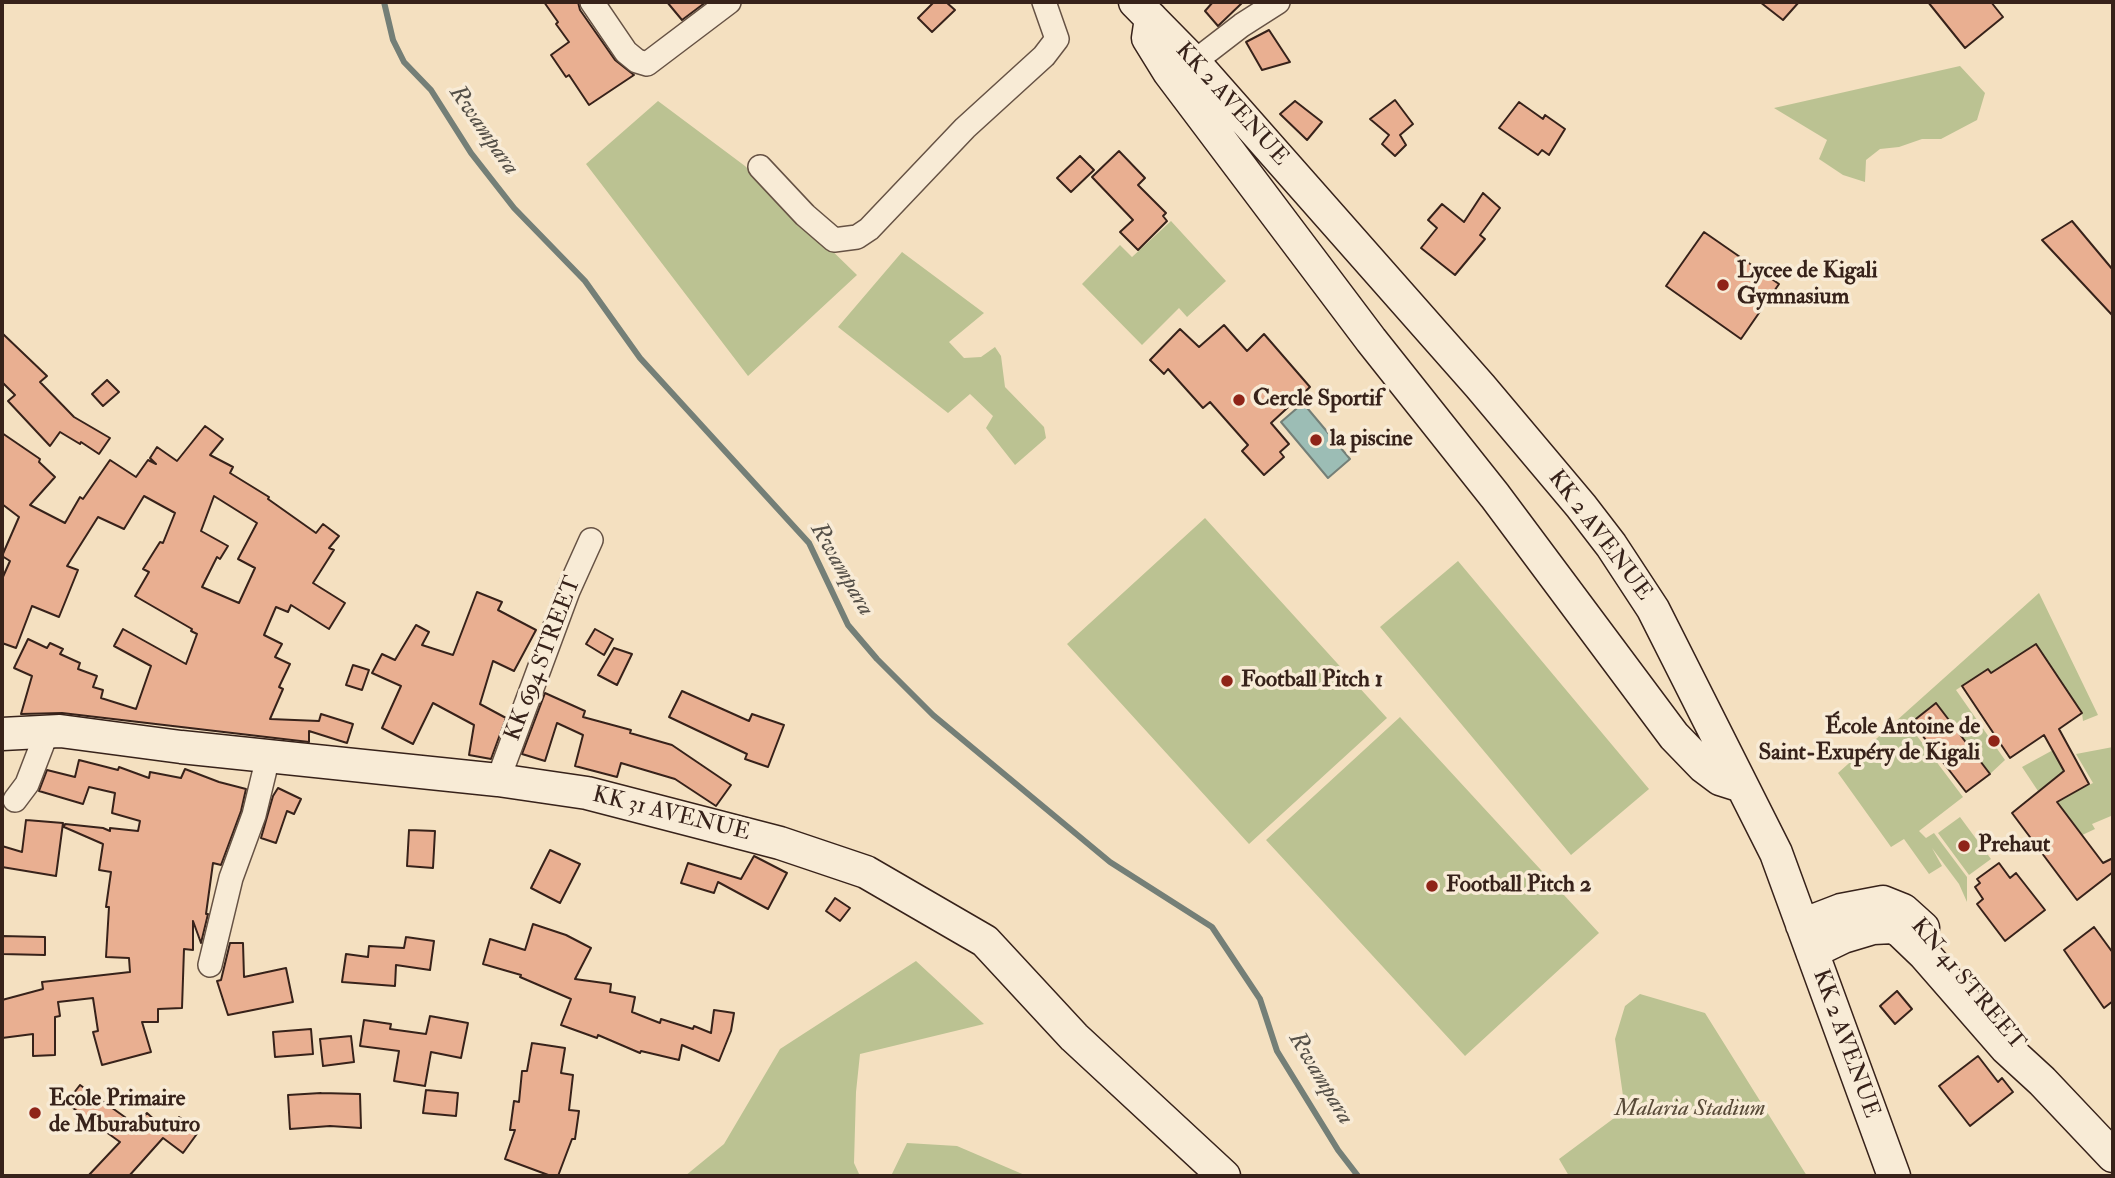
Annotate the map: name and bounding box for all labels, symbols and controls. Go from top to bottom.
street label: KK 2 AVENUE [1169,38,1293,172]
water label: Rwampara [442,81,524,181]
place label: Lycee de Kigali Gymnasium [1737,258,1878,312]
marker: Lycee de Kigali Gymnasium [1715,277,1731,293]
place label: Cercle Sportif [1253,386,1383,414]
marker: Cercle Sportif [1231,392,1247,408]
place label: la piscine [1330,426,1413,454]
marker: la piscine [1308,432,1324,448]
street label: KK 2 AVENUE [1541,465,1657,607]
water label: Rwampara [803,518,879,622]
street label: KK 694 STREET [500,573,588,745]
place label: Football Pitch 1 [1241,667,1383,695]
marker: Football Pitch 1 [1219,673,1235,689]
place label: École Antoine de Saint-Exupéry de Kigali [1759,714,1980,768]
marker: École Antoine de Saint-Exupéry de Kigali [1986,733,2002,749]
street label: KK 31 AVENUE [589,782,753,848]
place label: Prehaut [1978,832,2050,860]
marker: Prehaut [1956,838,1972,854]
place label: Football Pitch 2 [1446,872,1591,900]
marker: Football Pitch 2 [1424,878,1440,894]
street label: KN 41 STREET [1904,914,2030,1056]
street label: KK 2 AVENUE [1805,966,1885,1122]
water label: Rwampara [1281,1027,1359,1131]
place label: Ecole Primaire de Mburabuturo [49,1086,200,1140]
park label: Malaria Stadium [1615,1096,1765,1124]
marker: Ecole Primaire de Mburabuturo [27,1105,43,1121]

